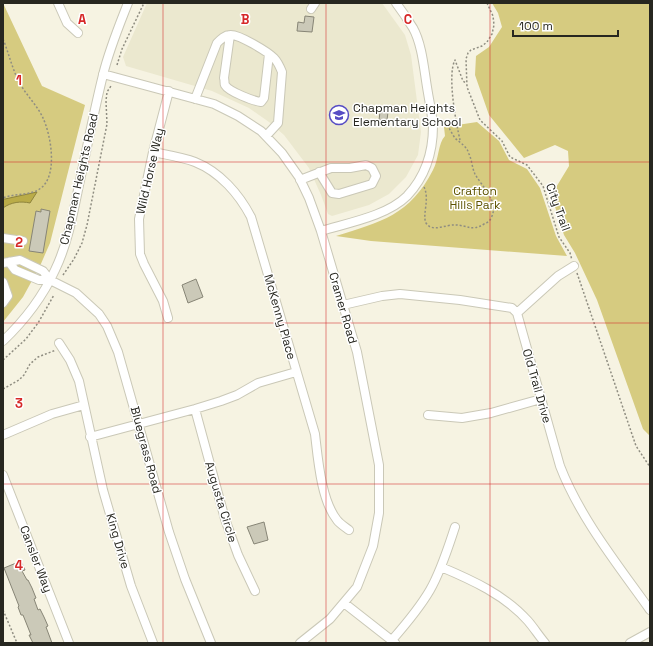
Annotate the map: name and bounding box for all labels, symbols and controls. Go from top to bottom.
text: A [78,11,87,28]
text: B [241,11,250,28]
text: C [404,11,412,28]
scale bar [513,12,618,38]
text: 100 m [519,18,553,34]
text: 1 [16,72,22,89]
place label: Chapman Heights Elementary School [353,100,461,130]
school or university icon: Chapman Heights Elementary School [328,104,350,126]
street label: Chapman Heights Road [56,112,102,246]
street label: Wild Horse Way [132,126,168,216]
street label: City Trail [542,181,574,233]
park label: Crafton Hills Park [449,183,501,213]
text: 2 [15,234,23,251]
street label: Cramer Road [325,271,361,345]
street label: McKenny Place [260,273,300,361]
street label: Old Trail Drive [519,347,555,425]
text: 3 [15,395,23,412]
street label: Bluegrass Road [127,405,165,495]
street label: Augusta Circle [201,460,241,544]
street label: King Drive [102,511,134,571]
street label: Cansler Way [16,523,56,595]
text: 4 [15,557,23,574]

